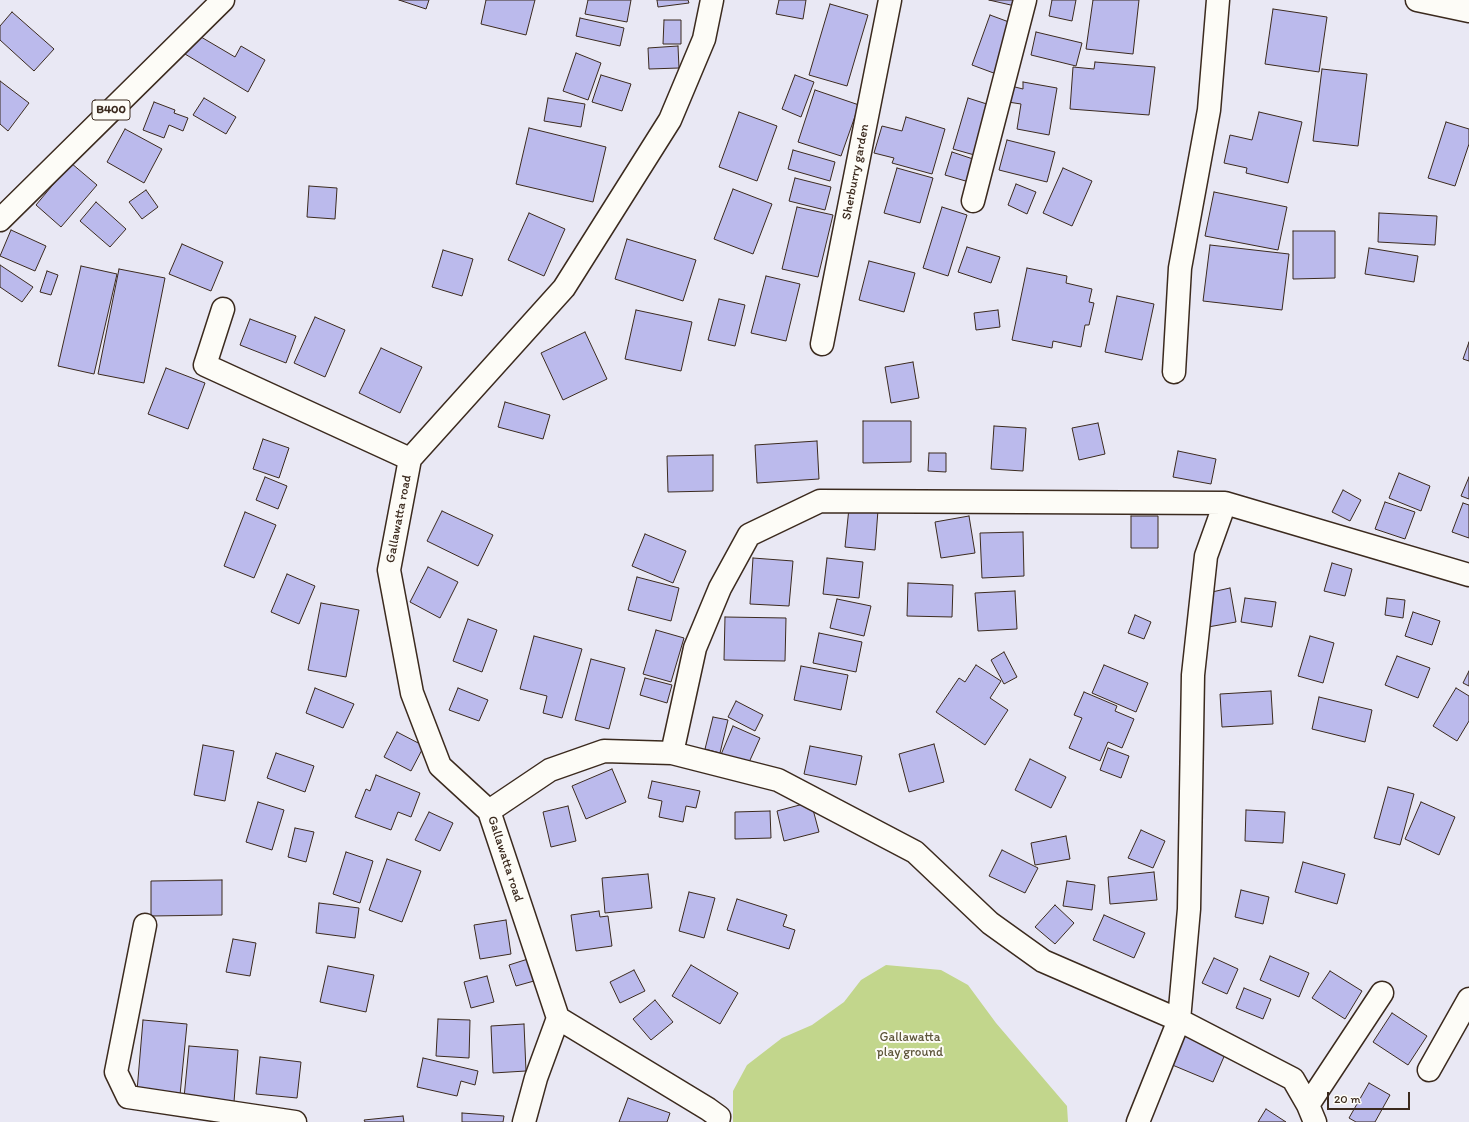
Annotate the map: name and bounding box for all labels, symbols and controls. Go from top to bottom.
road number: B400 [92,100,130,120]
street label: Sherburry garden [839,123,873,221]
street label: Gallawatta road [383,474,415,564]
street label: Gallawatta road [484,814,526,904]
park label: Gallawatta play ground [877,1030,943,1061]
scale bar [1329,1084,1412,1110]
text: 20 m [1334,1092,1361,1106]

